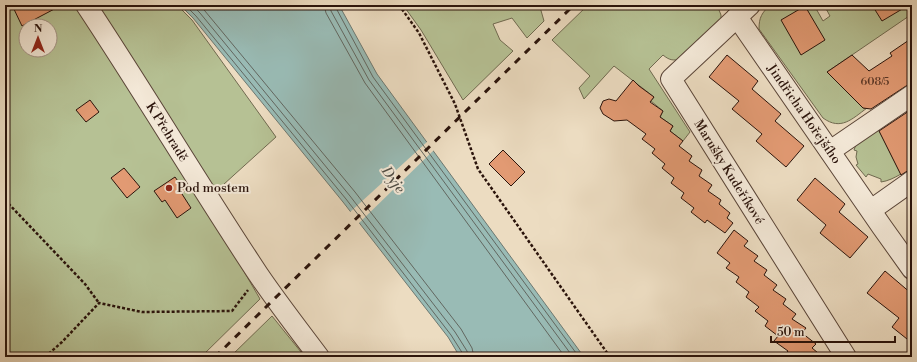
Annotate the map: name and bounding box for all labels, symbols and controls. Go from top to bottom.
north arrow [18,18,58,58]
text: N [34,22,43,36]
street label: Jindřicha Hořejšího [763,60,844,167]
house number: 608/5 [861,75,889,89]
street label: K Přehradě [142,99,192,165]
street label: Marušky Kudeříkové [690,117,768,228]
water label: Dyje [377,162,409,197]
place label: Pod mostem [177,180,250,196]
marker: Pod mostem [164,183,174,193]
scale bar [771,318,895,344]
text: 50 m [777,325,805,340]

